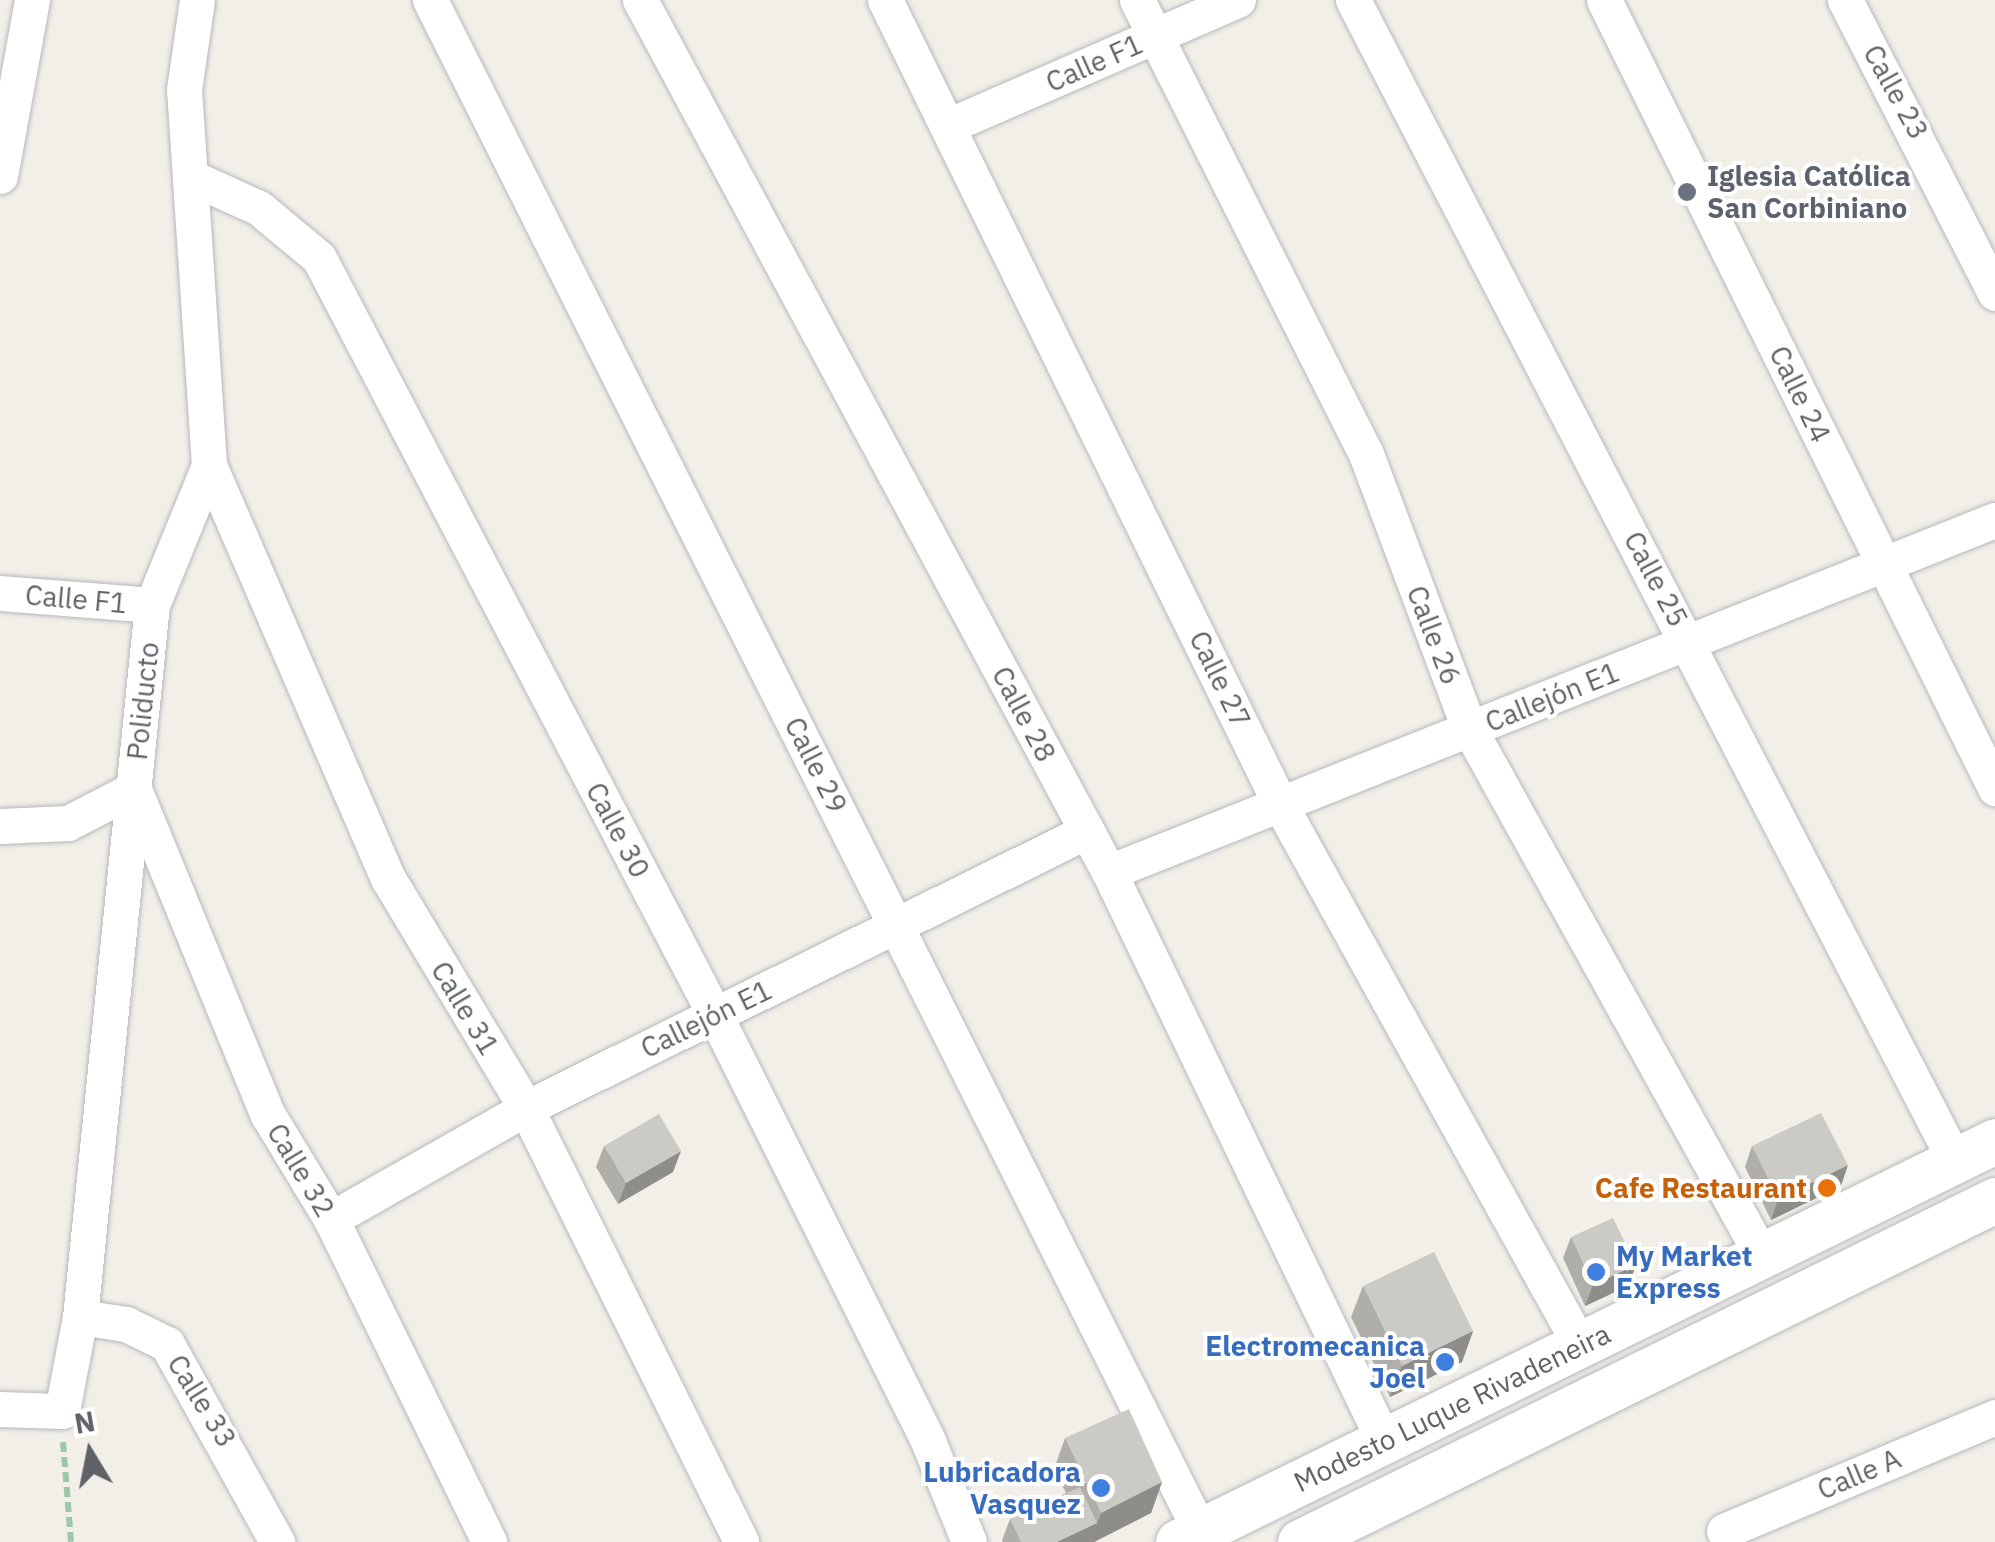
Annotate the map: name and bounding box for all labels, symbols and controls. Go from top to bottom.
street label: Calle F1 [1041,27,1147,99]
street label: Calle 23 [1856,39,1936,145]
place label: Iglesia Católica San Corbiniano [1707,159,1911,225]
marker: Iglesia Católica San Corbiniano [1676,181,1698,203]
street label: Calle 24 [1762,340,1838,448]
street label: Calle 25 [1617,526,1695,632]
street label: Calle F1 [24,578,128,620]
street label: Calle 26 [1400,581,1468,689]
street label: Calle 27 [1182,625,1258,733]
street label: Poliducto [120,640,166,762]
street label: Callejón E1 [1480,655,1624,739]
street label: Calle 28 [985,661,1063,767]
street label: Calle 29 [778,711,854,819]
street label: Calle 30 [579,777,657,883]
street label: Calle 31 [424,955,506,1061]
street label: Callejón E1 [635,973,777,1065]
street label: Calle 32 [260,1117,342,1223]
place label: Cafe Restaurant [1595,1171,1807,1205]
marker: Cafe Restaurant [1816,1177,1838,1199]
place label: My Market Express [1616,1239,1753,1305]
marker: My Market Express [1585,1261,1607,1283]
street label: Modesto Luque Rivadeneira [1288,1317,1616,1499]
place label: Electromecanica Joel [1205,1329,1425,1395]
street label: Calle 33 [160,1348,244,1454]
marker: Electromecanica Joel [1434,1351,1456,1373]
north arrow [40,1402,140,1502]
text: N [72,1402,98,1442]
street label: Calle A [1812,1441,1906,1507]
place label: Lubricadora Vasquez [923,1455,1081,1521]
marker: Lubricadora Vasquez [1090,1477,1112,1499]

